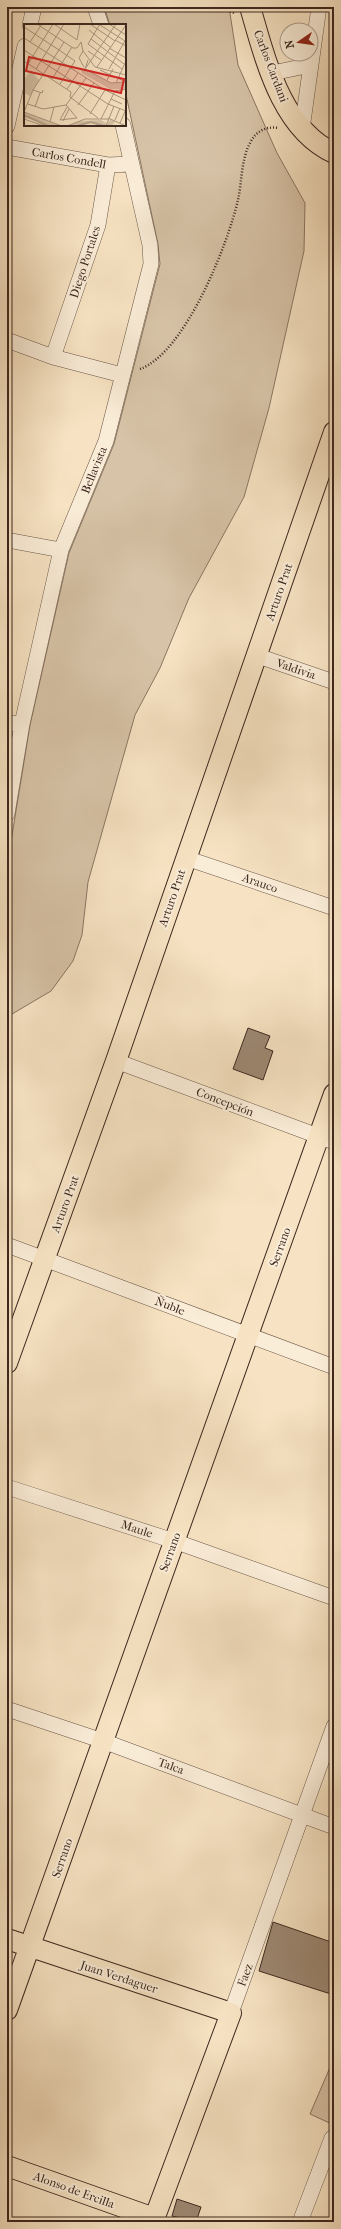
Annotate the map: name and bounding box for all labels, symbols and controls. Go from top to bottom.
north arrow [279,22,319,62]
inset map [24,24,126,126]
street label: Carlos Cardani [251,28,291,104]
text: N [282,38,297,50]
street label: Carlos Condell [31,145,108,172]
street label: Diego Portales [67,224,103,300]
street label: Bellavista [78,444,110,496]
street label: Arturo Prat [262,561,296,624]
street label: Valdivia [273,655,318,682]
street label: Arturo Prat [155,867,189,930]
street label: Arauco [240,870,280,896]
street label: Concepción [194,1085,256,1119]
street label: Arturo Prat [48,1173,82,1235]
street label: Serrano [266,1225,294,1269]
street label: Ñuble [153,1294,187,1318]
street label: Maule [119,1517,155,1541]
street label: Serrano [156,1530,184,1574]
street label: Talca [156,1755,186,1777]
street label: Serrano [49,1836,75,1880]
street label: Juan Verdaguer [78,1958,160,1996]
street label: Faez [234,1961,256,1988]
street label: Alonso de Ercilla [30,2168,117,2211]

